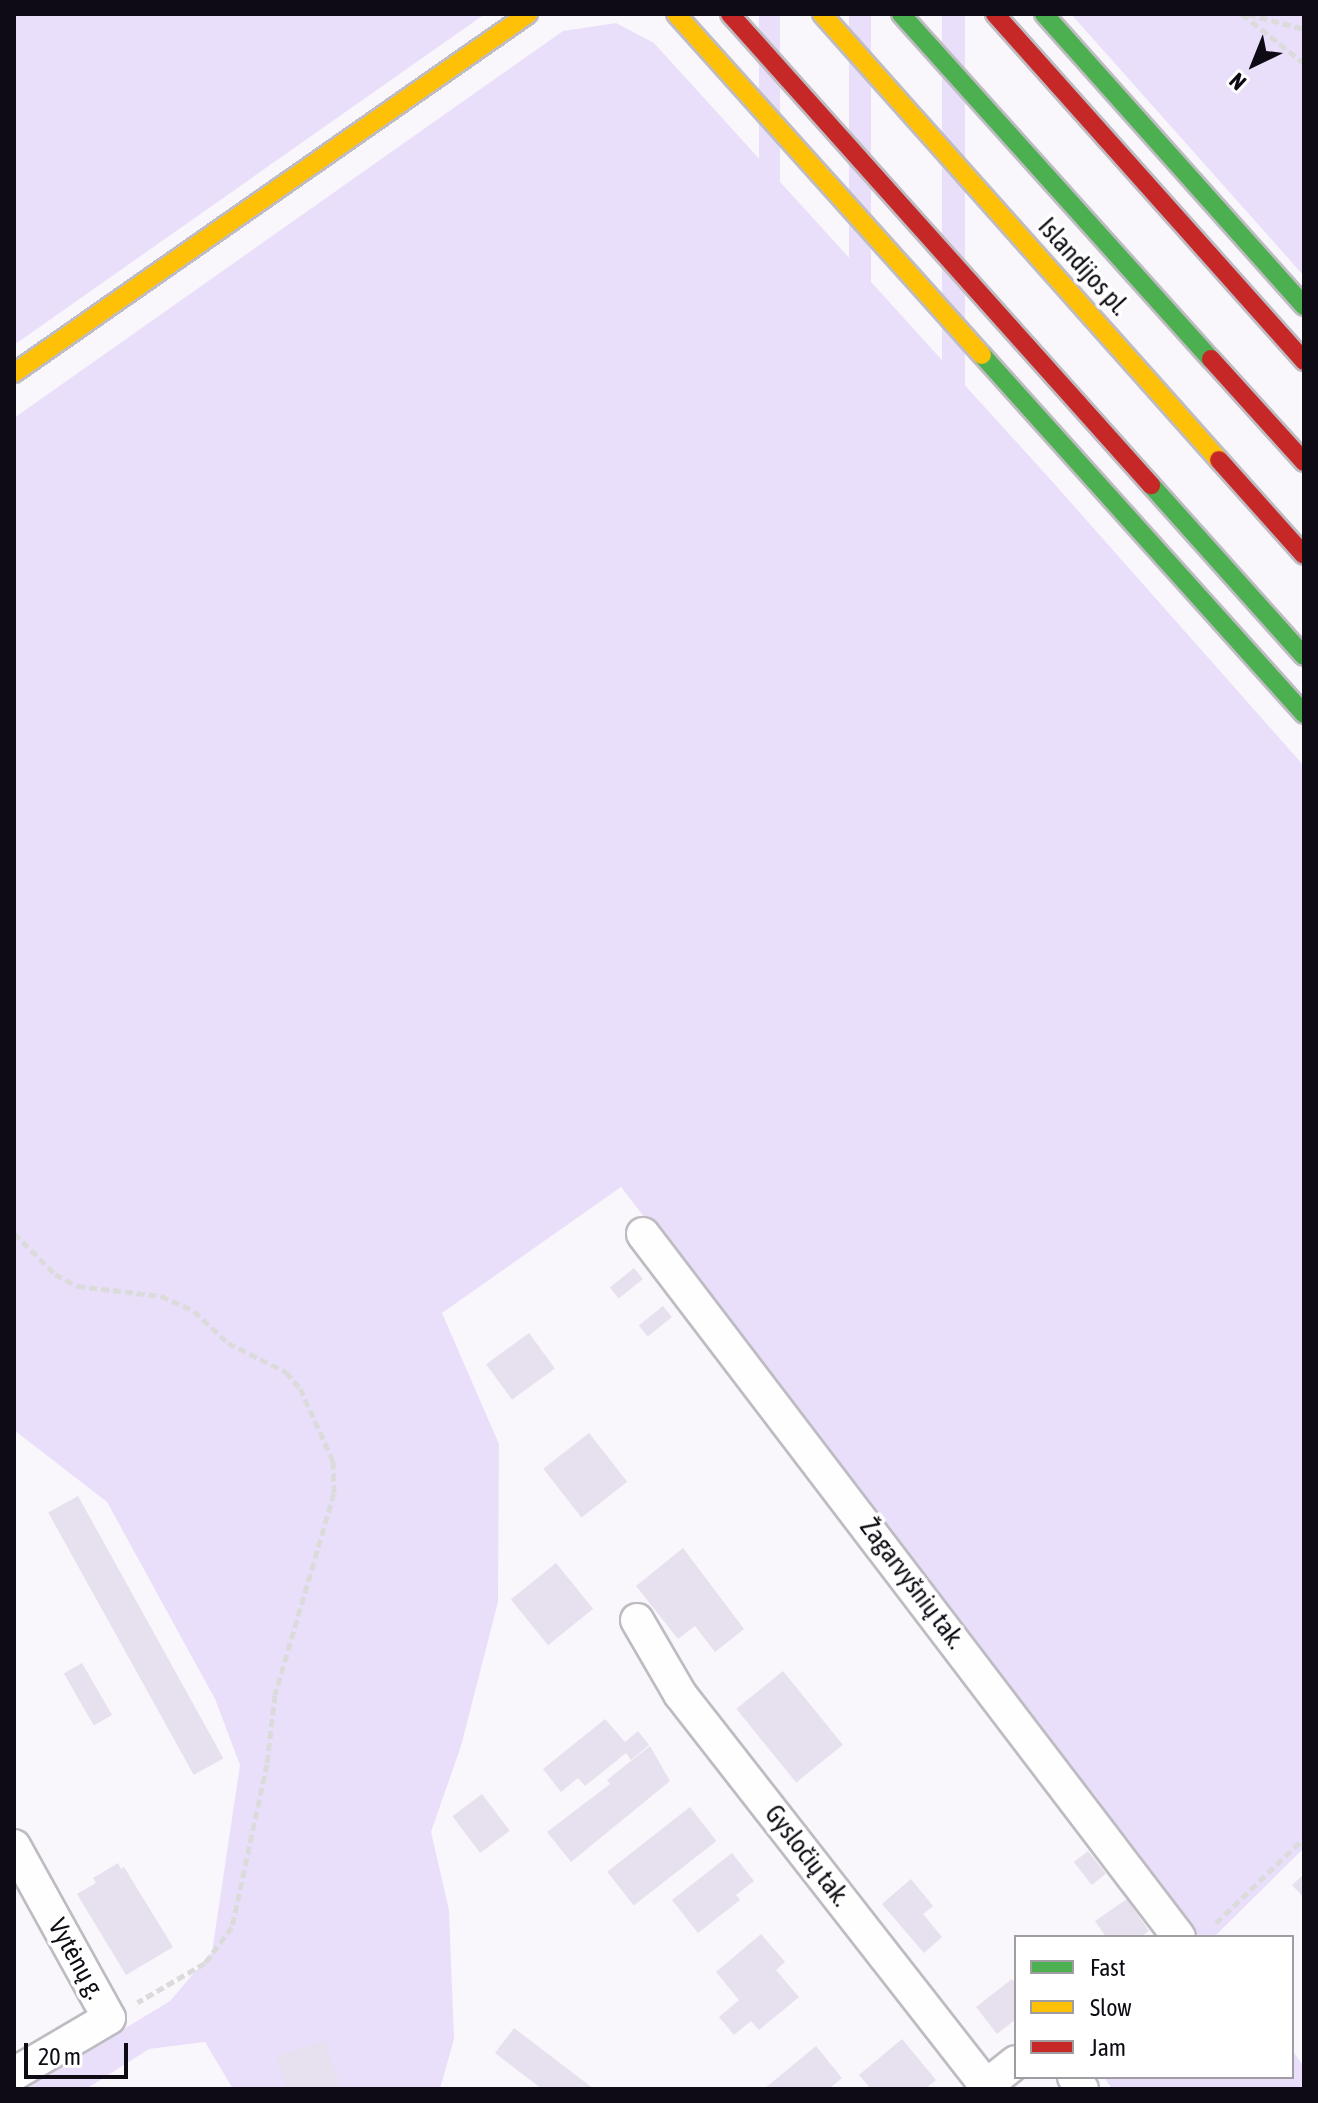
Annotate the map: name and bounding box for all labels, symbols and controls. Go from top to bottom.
north arrow [1214,24,1294,104]
text: N [1224,68,1251,95]
street label: Islandijos pl. [1031,212,1135,322]
street label: Žagarvyšnių tak. [853,1513,971,1655]
street label: Gysločių tak. [758,1799,856,1913]
street label: Vytėnų g. [41,1913,111,2005]
legend [1014,1935,1294,2079]
text: Fast [1090,1954,1126,1981]
text: Slow [1090,1994,1132,2021]
scale bar [28,2027,132,2077]
text: Jam [1090,2034,1126,2061]
text: 20 m [38,2043,81,2070]

